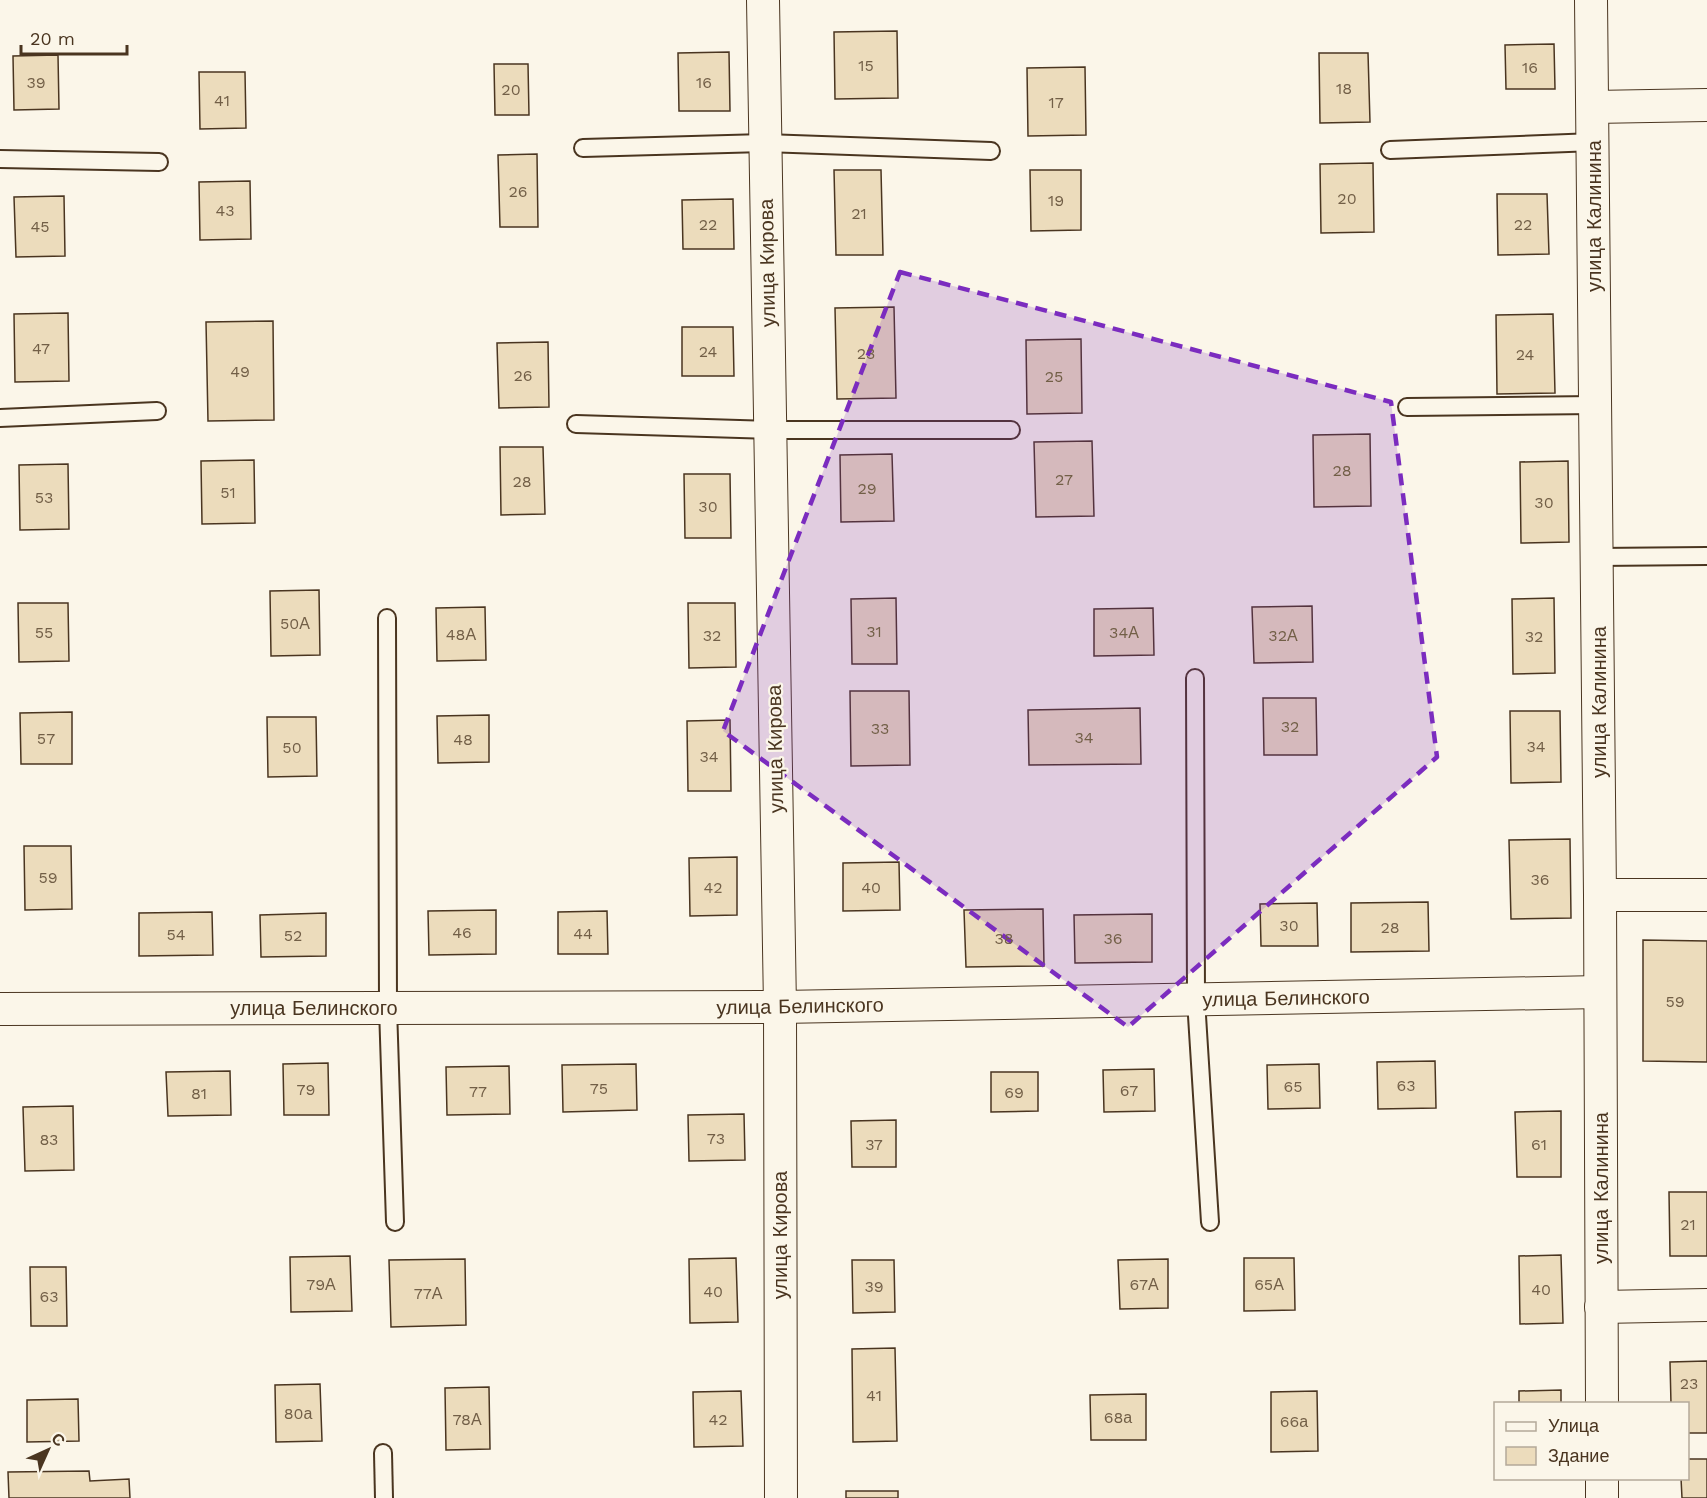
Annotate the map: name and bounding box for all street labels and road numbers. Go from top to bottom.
street label: улица Калинина [1582,139,1606,292]
street label: улица Кирова [754,198,780,327]
street label: улица Калинина [1587,625,1611,778]
street label: улица Кирова [762,684,788,813]
street label: улица Белинского [1202,985,1370,1011]
street label: улица Белинского [716,993,884,1019]
street label: улица Белинского [230,996,398,1020]
street label: улица Калинина [1589,1111,1613,1264]
street label: улица Кирова [768,1170,792,1299]

